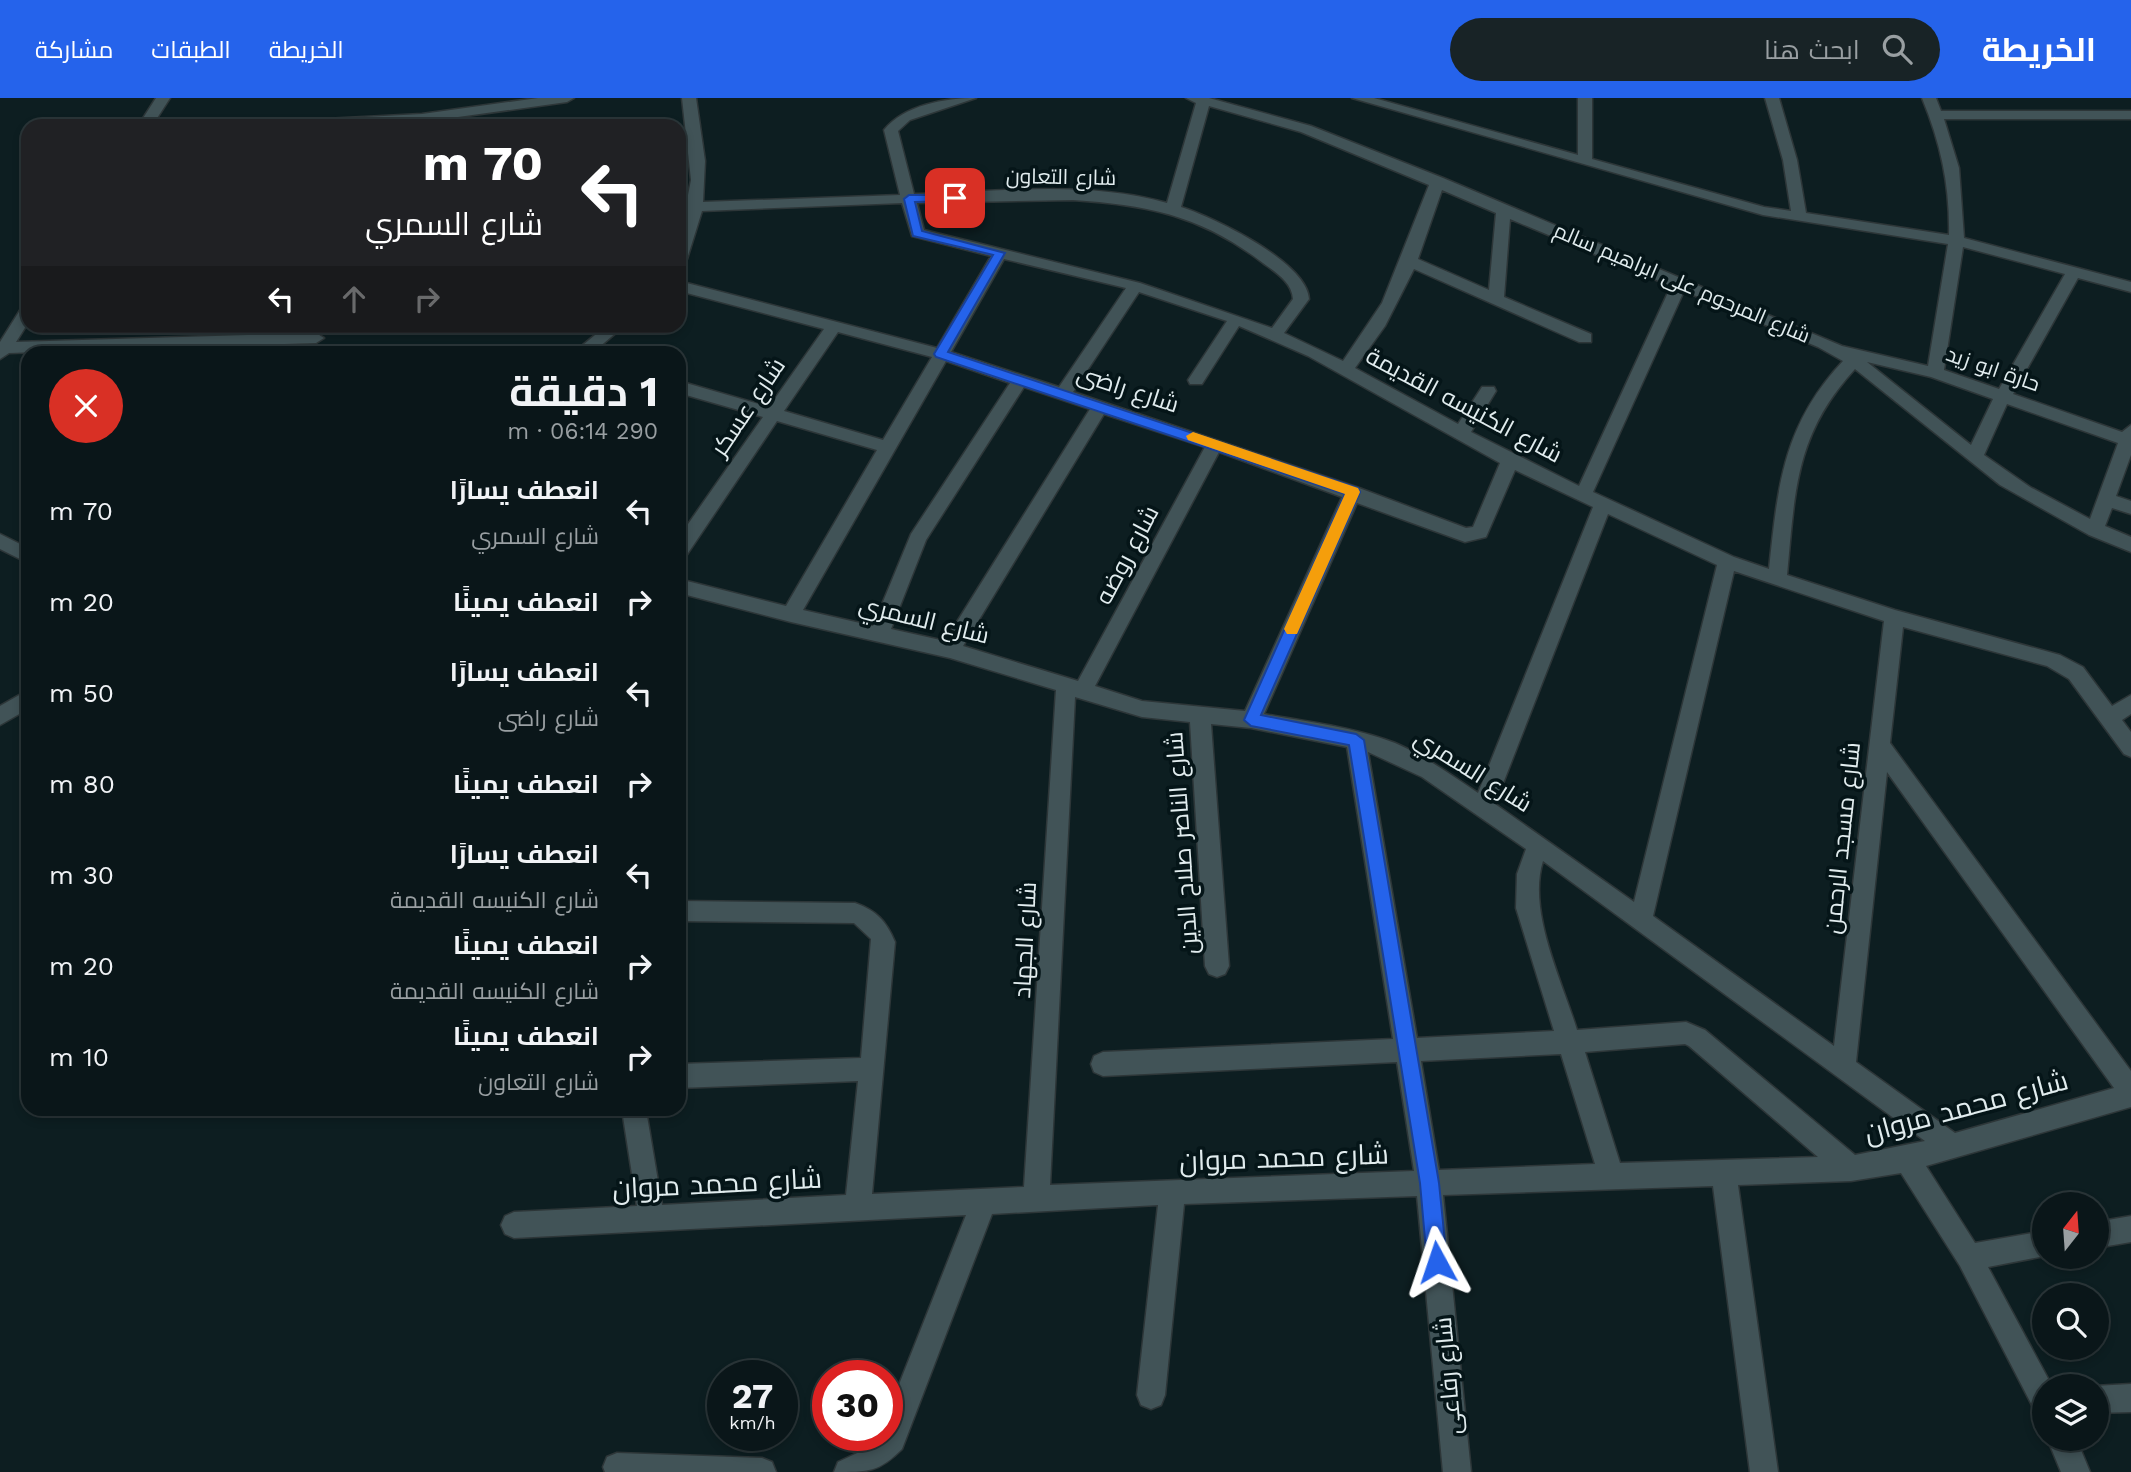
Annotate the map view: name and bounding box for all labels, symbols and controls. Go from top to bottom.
search box [1450,18,1940,81]
icon: search [1878,30,1916,68]
text: الخريطة [1982,30,2096,69]
text: ابحث هنا [1764,35,1860,65]
text: مشاركة [35,36,113,64]
text: الطبقات [151,36,231,64]
text: الخريطة [269,36,344,64]
text: 70 m [423,134,543,192]
icon: left [567,147,658,238]
street label: شارع التعاون [1006,163,1116,192]
pin [925,168,985,228]
icon: arrive [936,179,974,217]
text: شارع السمري [365,205,543,243]
street label: شارع المرحوم على ابراهيم سالم [1550,217,1814,350]
icon: left [262,280,300,318]
icon: ahead [335,280,373,318]
icon: right [408,280,446,318]
street label: شارع الكنيسه القديمة [1360,341,1567,470]
street label: حارة ابو زيد [1943,341,2043,396]
street label: شارع عسكر [704,353,793,464]
street label: شارع راضى [1073,359,1183,421]
text: 1 دقيقة [509,367,658,416]
button: close [49,369,123,443]
text: 290 m · 06:14 [507,418,658,445]
text: انعطف يسارًا [450,475,599,505]
icon: left [620,492,658,530]
text: 70 m [49,496,113,526]
street label: شارع روضه [1089,501,1166,610]
text: شارع السمري [471,523,599,550]
icon: right [620,583,658,621]
text: 20 m [49,587,114,617]
text: انعطف يمينًا [453,587,599,617]
street label: شارع السمري [855,590,992,654]
text: انعطف يسارًا [450,657,599,687]
icon: left [620,674,658,712]
text: 50 m [49,678,114,708]
text: شارع راضى [498,705,599,732]
street label: شارع السمري [1407,724,1537,822]
street label: شارع الناصر صلاح الدين [1160,731,1206,955]
street label: شارع مسجد الرحمن [1818,741,1868,936]
icon: right [620,765,658,803]
text: 80 m [49,769,115,799]
text: انعطف يمينًا [453,769,599,799]
text: انعطف يسارًا [450,839,599,869]
icon: left [620,856,658,894]
text: 30 m [49,860,114,890]
street label: شارع الجهاد [1008,881,1044,999]
text: شارع الكنيسه القديمة [390,887,599,914]
text: انعطف يمينًا [453,930,599,960]
icon: right [620,947,658,985]
text: 20 m [49,951,114,981]
text: شارع الكنيسه القديمة [390,978,599,1005]
text: انعطف يمينًا [453,1021,599,1051]
icon: right [620,1038,658,1076]
text: 10 m [49,1042,109,1072]
street label: شارع محمد مروان [1860,1063,2072,1152]
text: شارع التعاون [478,1069,599,1096]
street label: شارع محمد مروان [1179,1137,1390,1180]
street label: شارع محمد مروان [611,1162,823,1207]
north arrow [2032,1192,2109,1269]
map controls [2032,1192,2109,1451]
position arrow [1400,1225,1474,1299]
button: search [2032,1283,2109,1360]
street label: شارع رفاعى [1429,1316,1469,1436]
speed limit sign: 30 [812,1360,903,1451]
button: layers [2032,1374,2109,1451]
text: 27 [732,1375,773,1417]
text: km/h [729,1412,776,1433]

